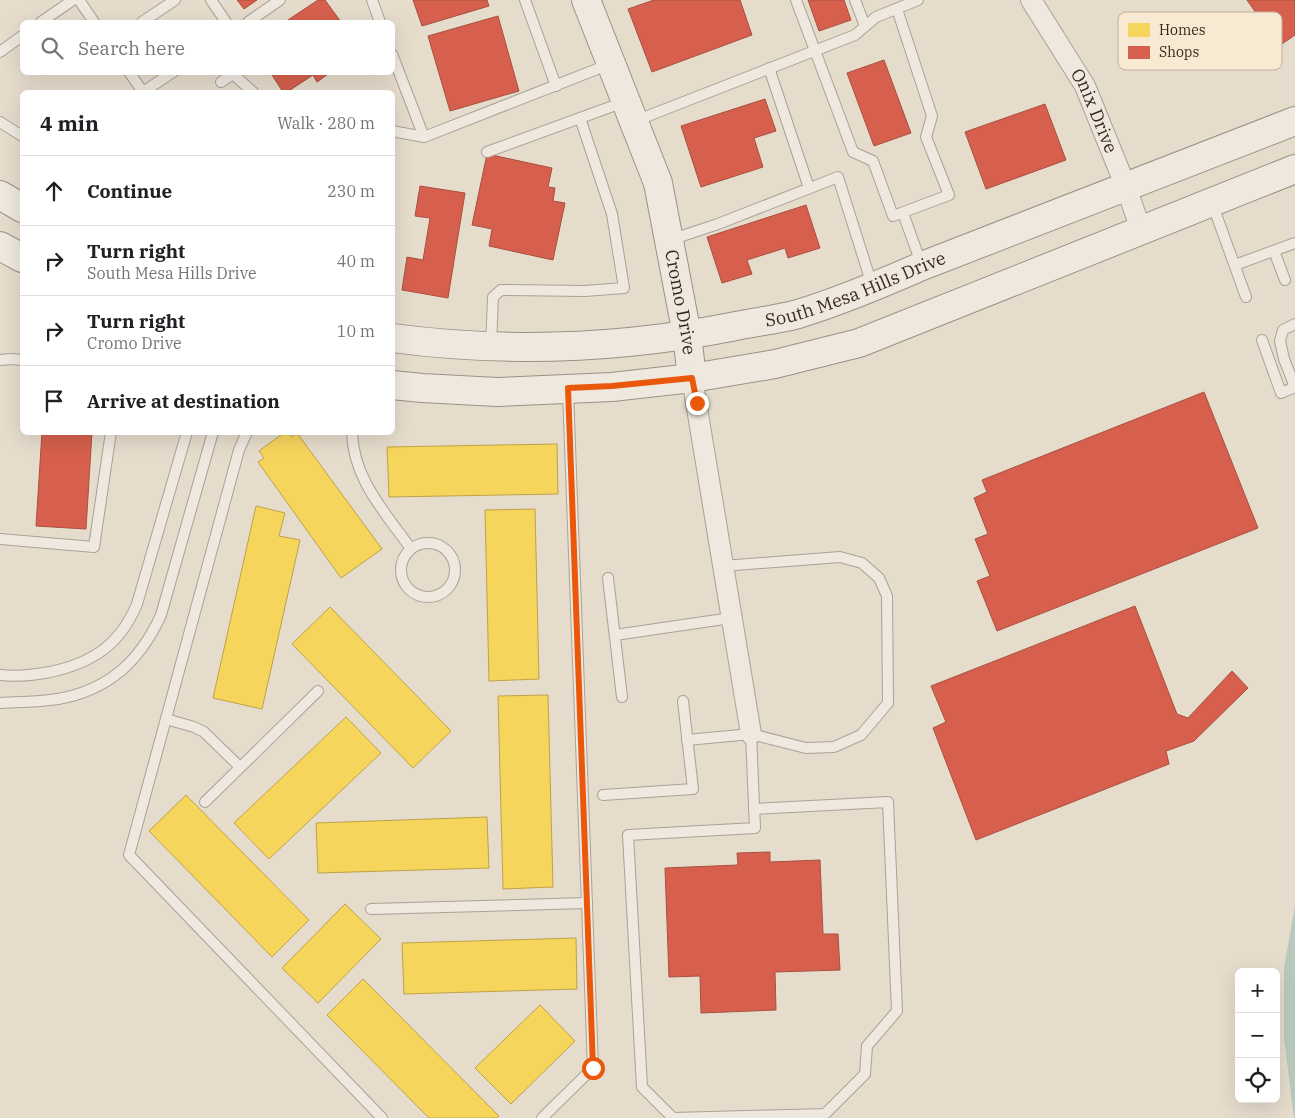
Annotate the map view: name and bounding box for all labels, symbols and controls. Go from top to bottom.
legend [1118,12,1282,70]
search box [20,20,395,75]
text: Homes [1159,21,1206,39]
icon: search [38,34,66,62]
text: Search here [78,36,185,60]
text: Shops [1159,43,1199,61]
street label: Onix Drive [1066,64,1123,156]
text: 4 min [40,109,99,137]
text: Walk · 280 m [277,113,375,133]
icon: ahead [40,177,68,205]
text: Continue [87,179,172,203]
text: 230 m [327,181,375,201]
text: Turn right [87,239,185,263]
street label: South Mesa Hills Drive [763,246,949,332]
icon: right [40,247,68,275]
street label: Cromo Drive [660,248,701,356]
text: 40 m [337,251,375,271]
text: South Mesa Hills Drive [87,263,257,283]
text: Turn right [87,309,185,333]
icon: right [40,317,68,345]
text: 10 m [337,321,375,341]
text: Cromo Drive [87,333,182,353]
icon: arrive [40,387,68,415]
text: Arrive at destination [87,389,280,413]
route end [686,392,709,415]
map controls [1235,968,1280,1103]
button: + [1235,968,1280,1013]
button: − [1235,1013,1280,1058]
route start [582,1057,605,1080]
button: locate [1235,1058,1280,1103]

